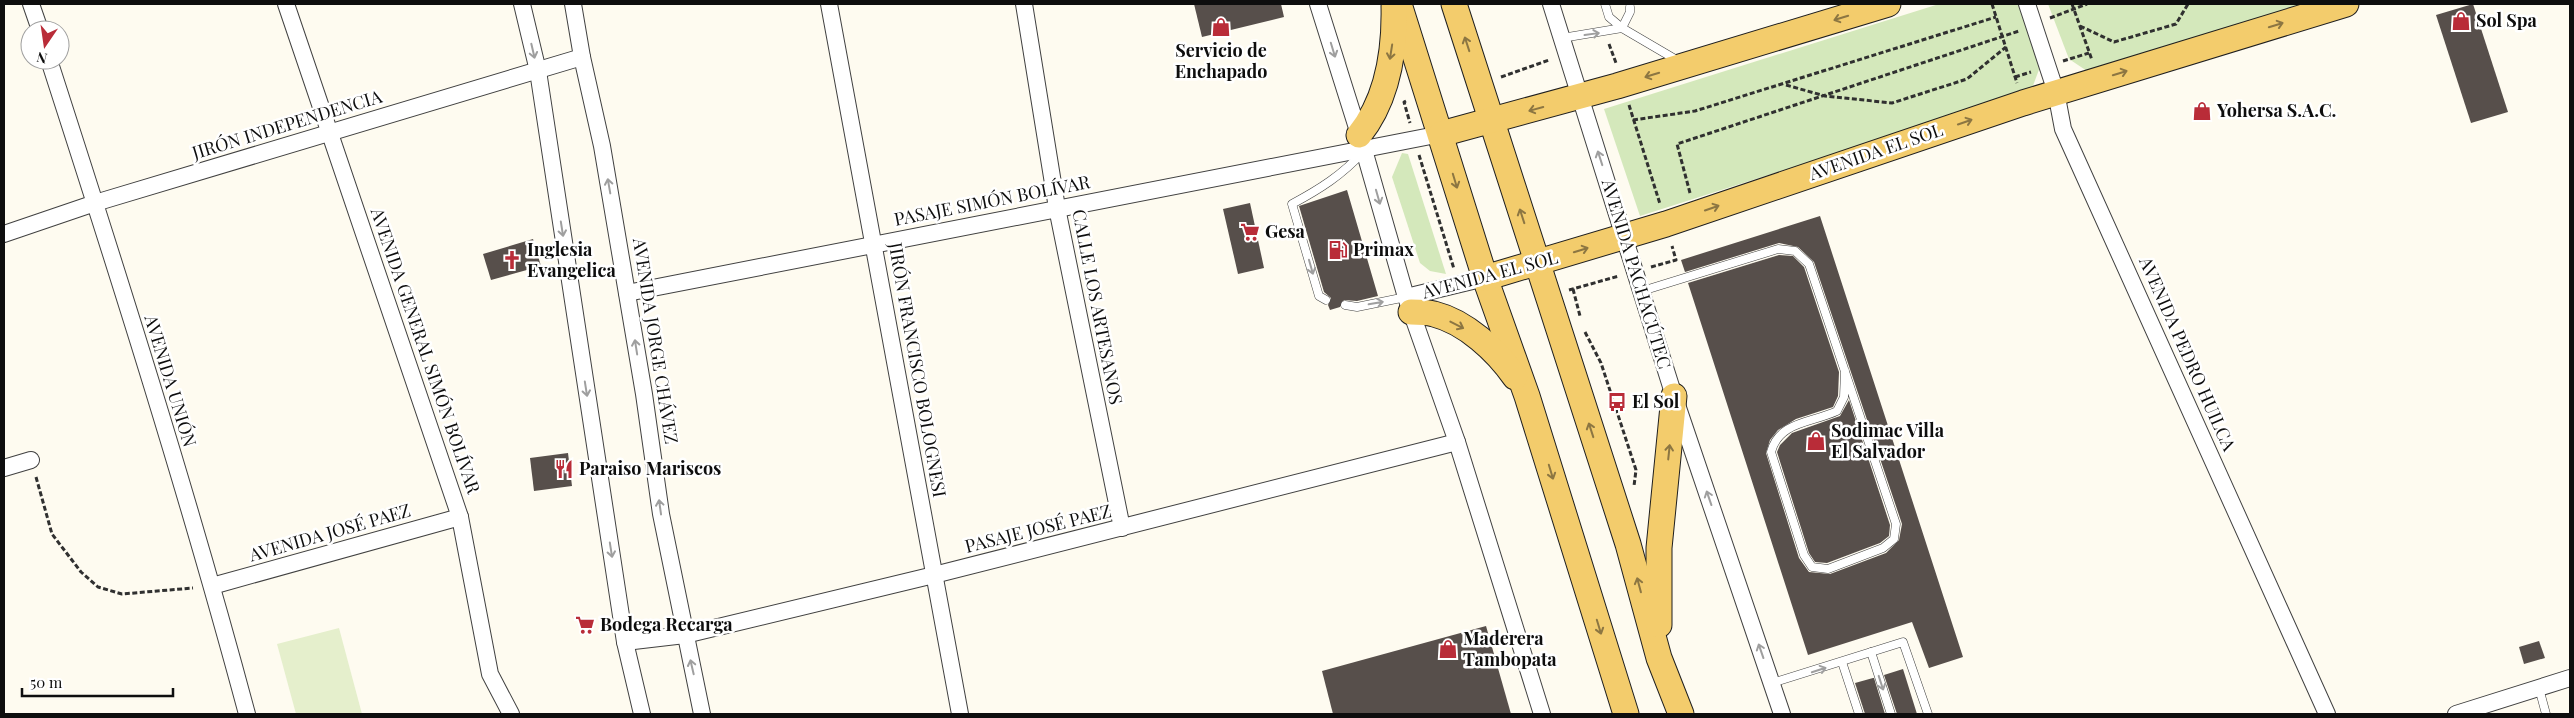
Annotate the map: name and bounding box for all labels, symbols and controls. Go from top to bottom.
place label: Sol Spa [2476,8,2538,32]
shop icon: Sol Spa [2450,10,2472,32]
one-way arrow [1833,13,1849,23]
shop icon: Servicio de Enchapado [1210,16,1232,38]
north arrow [20,20,70,70]
one-way arrow [2267,20,2283,30]
one-way arrow [1584,28,1600,38]
one-way arrow [1461,37,1471,53]
place label: Servicio de Enchapado [1175,38,1267,83]
one-way arrow [1328,42,1338,58]
one-way arrow [529,43,538,59]
one-way arrow [1386,44,1396,60]
text: N [35,48,49,69]
one-way arrow [2112,67,2128,77]
one-way arrow [1644,71,1660,81]
street label: JIRÓN INDEPENDENCIA [188,84,385,165]
place label: Yohersa S.A.C. [2216,98,2336,122]
shop icon: Yohersa S.A.C. [2191,100,2213,122]
one-way arrow [1528,105,1544,114]
street label: AVENIDA EL SOL [1805,117,1946,185]
one-way arrow [1957,117,1973,126]
one-way arrow [1595,151,1604,166]
street label: PASAJE SIMÓN BOLÍVAR [892,169,1092,231]
one-way arrow [1451,173,1461,189]
street label: AVENIDA PACHACÚTEC [1596,175,1677,372]
one-way arrow [604,179,614,195]
one-way arrow [1373,189,1383,205]
one-way arrow [1704,203,1719,212]
street label: AVENIDA GENERAL SIMÓN BOLÍVAR [365,204,486,497]
street label: CALLE LOS ARTESANOS [1067,207,1129,406]
one-way arrow [1517,209,1527,225]
place label: Gesa [1265,219,1306,243]
one-way arrow [557,220,567,236]
supermarket icon: Gesa [1239,221,1261,243]
street label: AVENIDA JORGE CHÁVEZ [628,235,684,446]
place label: Inglesia Evangelica [527,237,616,282]
place label: Primax [1353,237,1414,261]
fuel station icon: Primax [1327,239,1349,261]
street label: JIRÓN FRANCISCO BOLOGNESI [884,240,952,499]
street label: AVENIDA EL SOL [1418,244,1561,304]
one-way arrow [1573,244,1589,254]
church icon: Inglesia Evangelica [501,249,523,271]
street label: AVENIDA PEDRO HUILCA [2134,252,2242,455]
one-way arrow [1306,259,1316,275]
one-way arrow [1367,298,1383,308]
street label: AVENIDA UNIÓN [139,311,203,450]
one-way arrow [1450,320,1465,330]
one-way arrow [631,339,641,355]
one-way arrow [581,381,591,397]
place label: El Sol [1632,389,1680,413]
bus stop icon: El Sol [1606,391,1628,413]
place label: Sodimac Villa El Salvador [1831,418,1945,463]
one-way arrow [1586,422,1595,438]
shop icon: Sodimac Villa El Salvador [1805,430,1827,452]
one-way arrow [1664,445,1674,461]
place label: Paraiso Mariscos [579,456,721,480]
restaurant icon: Paraiso Mariscos [553,458,575,480]
one-way arrow [1547,464,1556,480]
one-way arrow [1704,490,1713,506]
street label: AVENIDA JOSÉ PAEZ [245,498,413,567]
street label: PASAJE JOSÉ PAEZ [962,498,1113,558]
one-way arrow [655,500,665,516]
one-way arrow [606,542,616,558]
one-way arrow [1634,577,1643,593]
place label: Bodega Recarga [600,612,733,636]
supermarket icon: Bodega Recarga [574,614,596,636]
one-way arrow [1595,619,1605,635]
place label: Maderera Tambopata [1463,626,1557,671]
shop icon: Maderera Tambopata [1437,638,1459,660]
one-way arrow [1756,644,1766,660]
one-way arrow [687,659,696,675]
one-way arrow [1811,664,1827,674]
scale bar [22,666,174,698]
text: 50 m [30,672,63,692]
one-way arrow [1877,675,1887,691]

